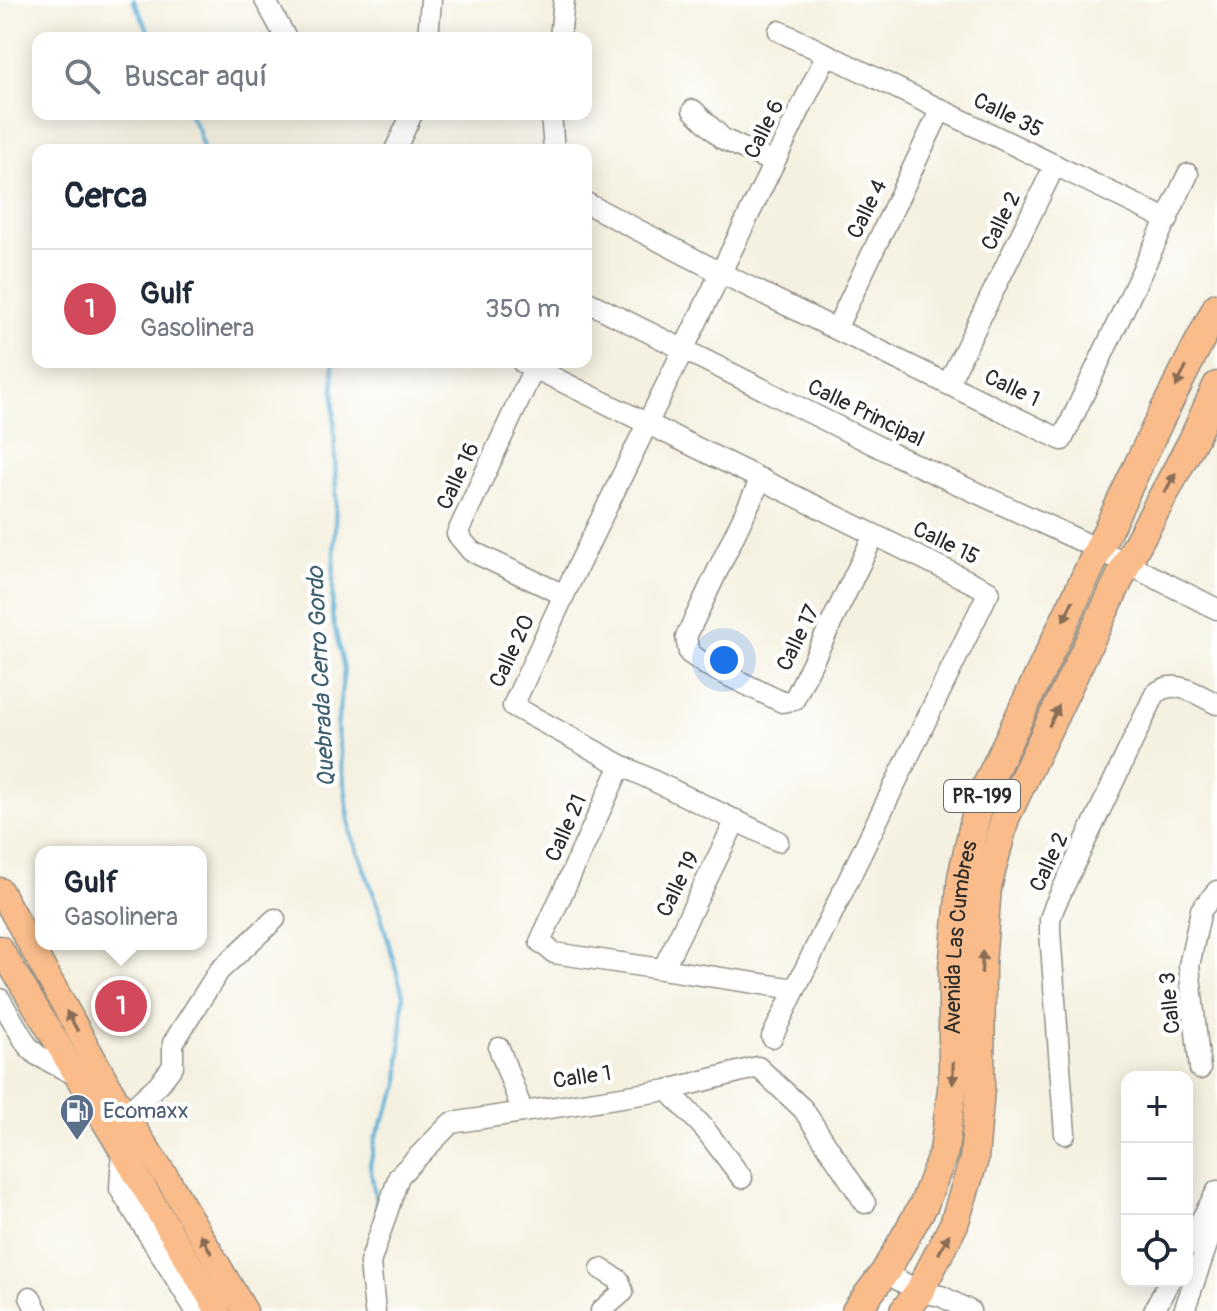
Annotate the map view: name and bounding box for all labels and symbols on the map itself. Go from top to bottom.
street label: Calle 35 [969,86,1047,144]
street label: Calle 6 [738,95,790,163]
street label: Calle 4 [841,174,893,243]
street label: Calle 2 [975,187,1027,255]
street label: Calle 1 [980,363,1044,413]
one-way arrow [1175,365,1188,388]
street label: Calle Principal [803,373,929,453]
street label: Calle 16 [430,438,486,514]
one-way arrow [1162,472,1176,494]
street label: Calle 15 [908,515,984,571]
water label: Quebrada Cerro Gordo [301,564,341,788]
one-way arrow [1061,599,1075,623]
street label: Calle 17 [770,600,826,676]
street label: Calle 20 [483,610,541,692]
your location [704,640,744,680]
one-way arrow [1047,704,1061,727]
road number: PR-199 [944,780,1020,812]
street label: Calle 21 [539,790,593,866]
street label: Calle 2 [1023,828,1075,896]
street label: Avenida Las Cumbres [939,838,984,1035]
street label: Calle 19 [650,846,706,922]
one-way arrow [976,949,989,974]
street label: Calle 3 [1153,971,1187,1035]
pin: 1 [95,976,147,1036]
one-way arrow [65,1010,79,1032]
street label: Calle 1 [551,1059,613,1095]
one-way arrow [947,1061,959,1086]
fuel station icon: Ecomaxx [58,1092,96,1142]
place label: Ecomaxx [103,1097,189,1125]
one-way arrow [199,1233,213,1255]
one-way arrow [937,1233,950,1256]

